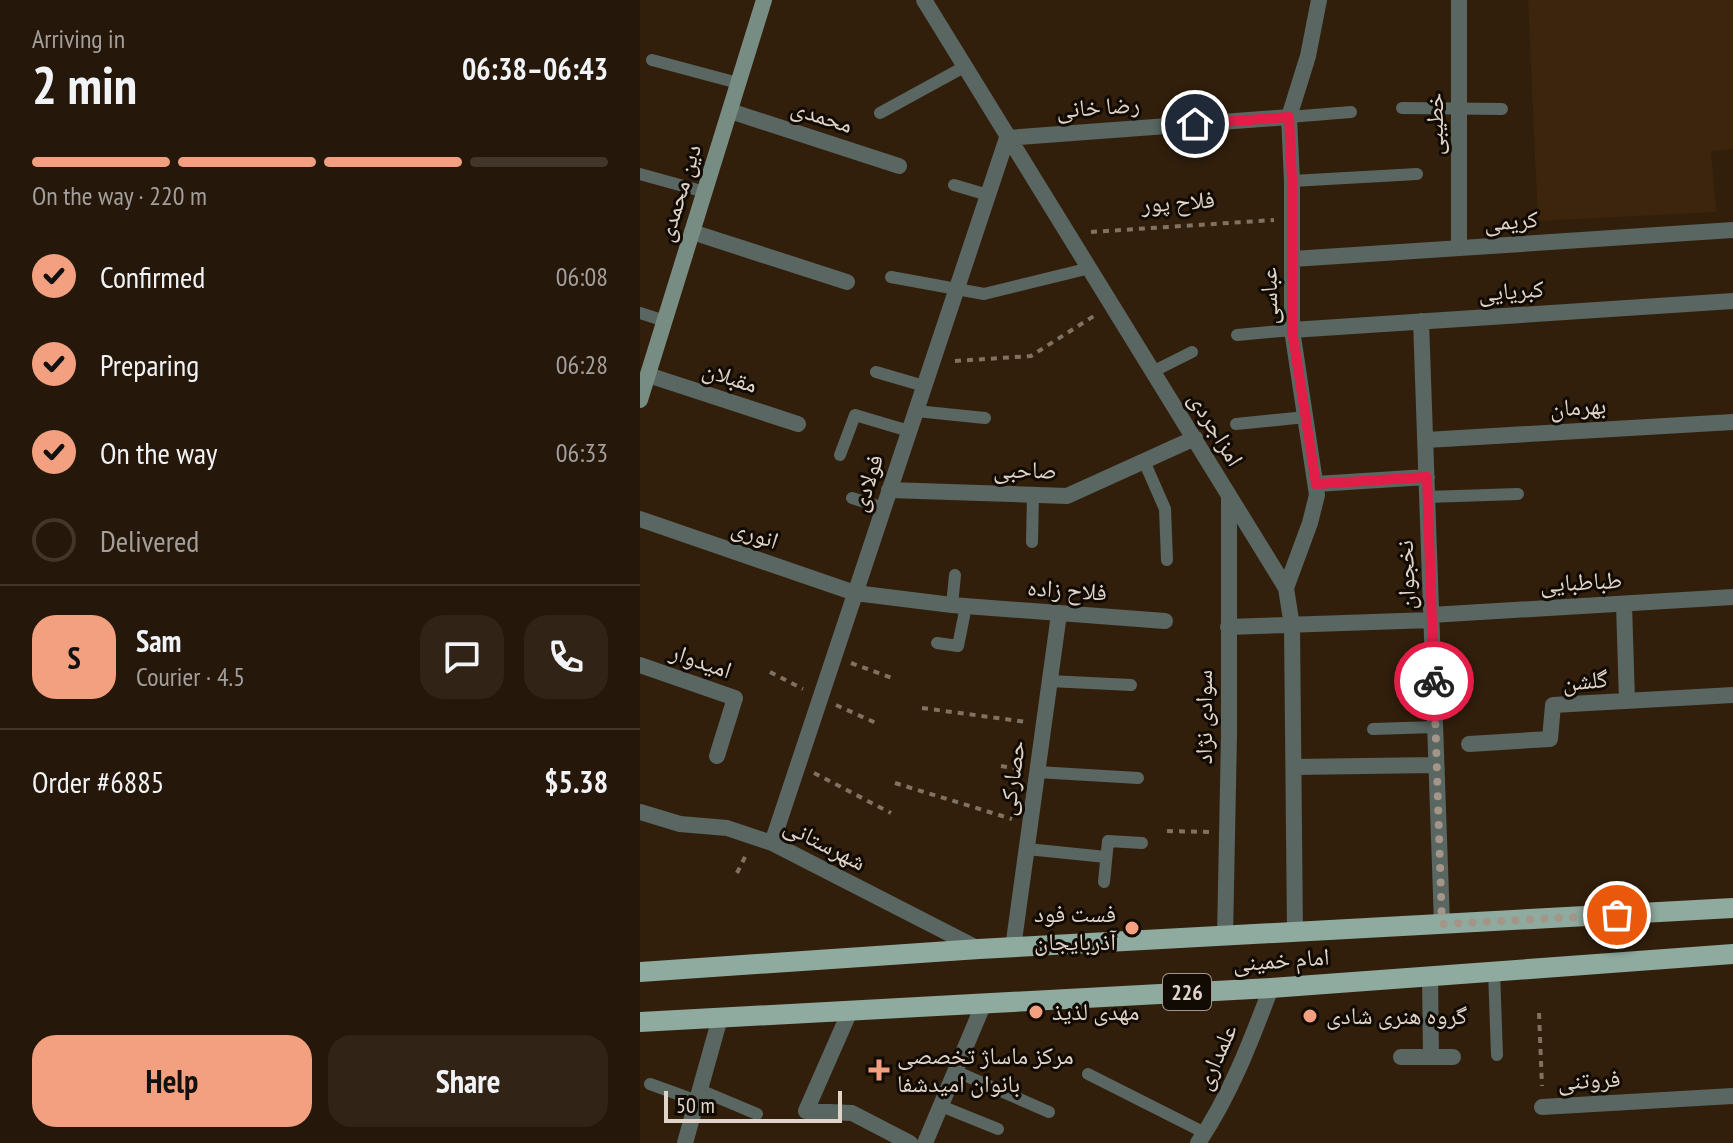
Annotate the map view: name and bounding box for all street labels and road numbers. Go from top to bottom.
street label: رضا خانی [1055,88,1141,125]
street label: محمدی [787,91,857,140]
street label: خطیبی [1419,93,1450,155]
street label: دین محمدی [649,140,708,245]
street label: فلاح پور [1139,183,1216,220]
street label: کریمی [1483,203,1539,238]
street label: عباسی [1253,267,1284,325]
street label: کبریایی [1477,273,1545,308]
street label: مقبلان [699,353,762,400]
street label: امزاجردی [1182,386,1251,472]
street label: بهرمان [1549,390,1607,423]
street label: فولادی [843,450,890,515]
street label: صاحبی [993,453,1057,486]
street label: انوری [728,511,783,556]
street label: نخجوان [1389,540,1422,610]
street label: طباطبایی [1539,564,1623,599]
street label: فلاح زاده [1026,571,1108,608]
street label: امیدوار [665,635,736,685]
street label: گلشن [1561,663,1609,698]
street label: سوادی نژاد [1188,670,1219,764]
street label: حصارکی [991,738,1032,818]
street label: شهرستانی [779,810,872,877]
street label: امام خمینی [1232,941,1330,979]
road number: 226 [1163,974,1211,1010]
street label: علمداری [1187,1019,1244,1095]
street label: فروتنی [1557,1062,1621,1097]

